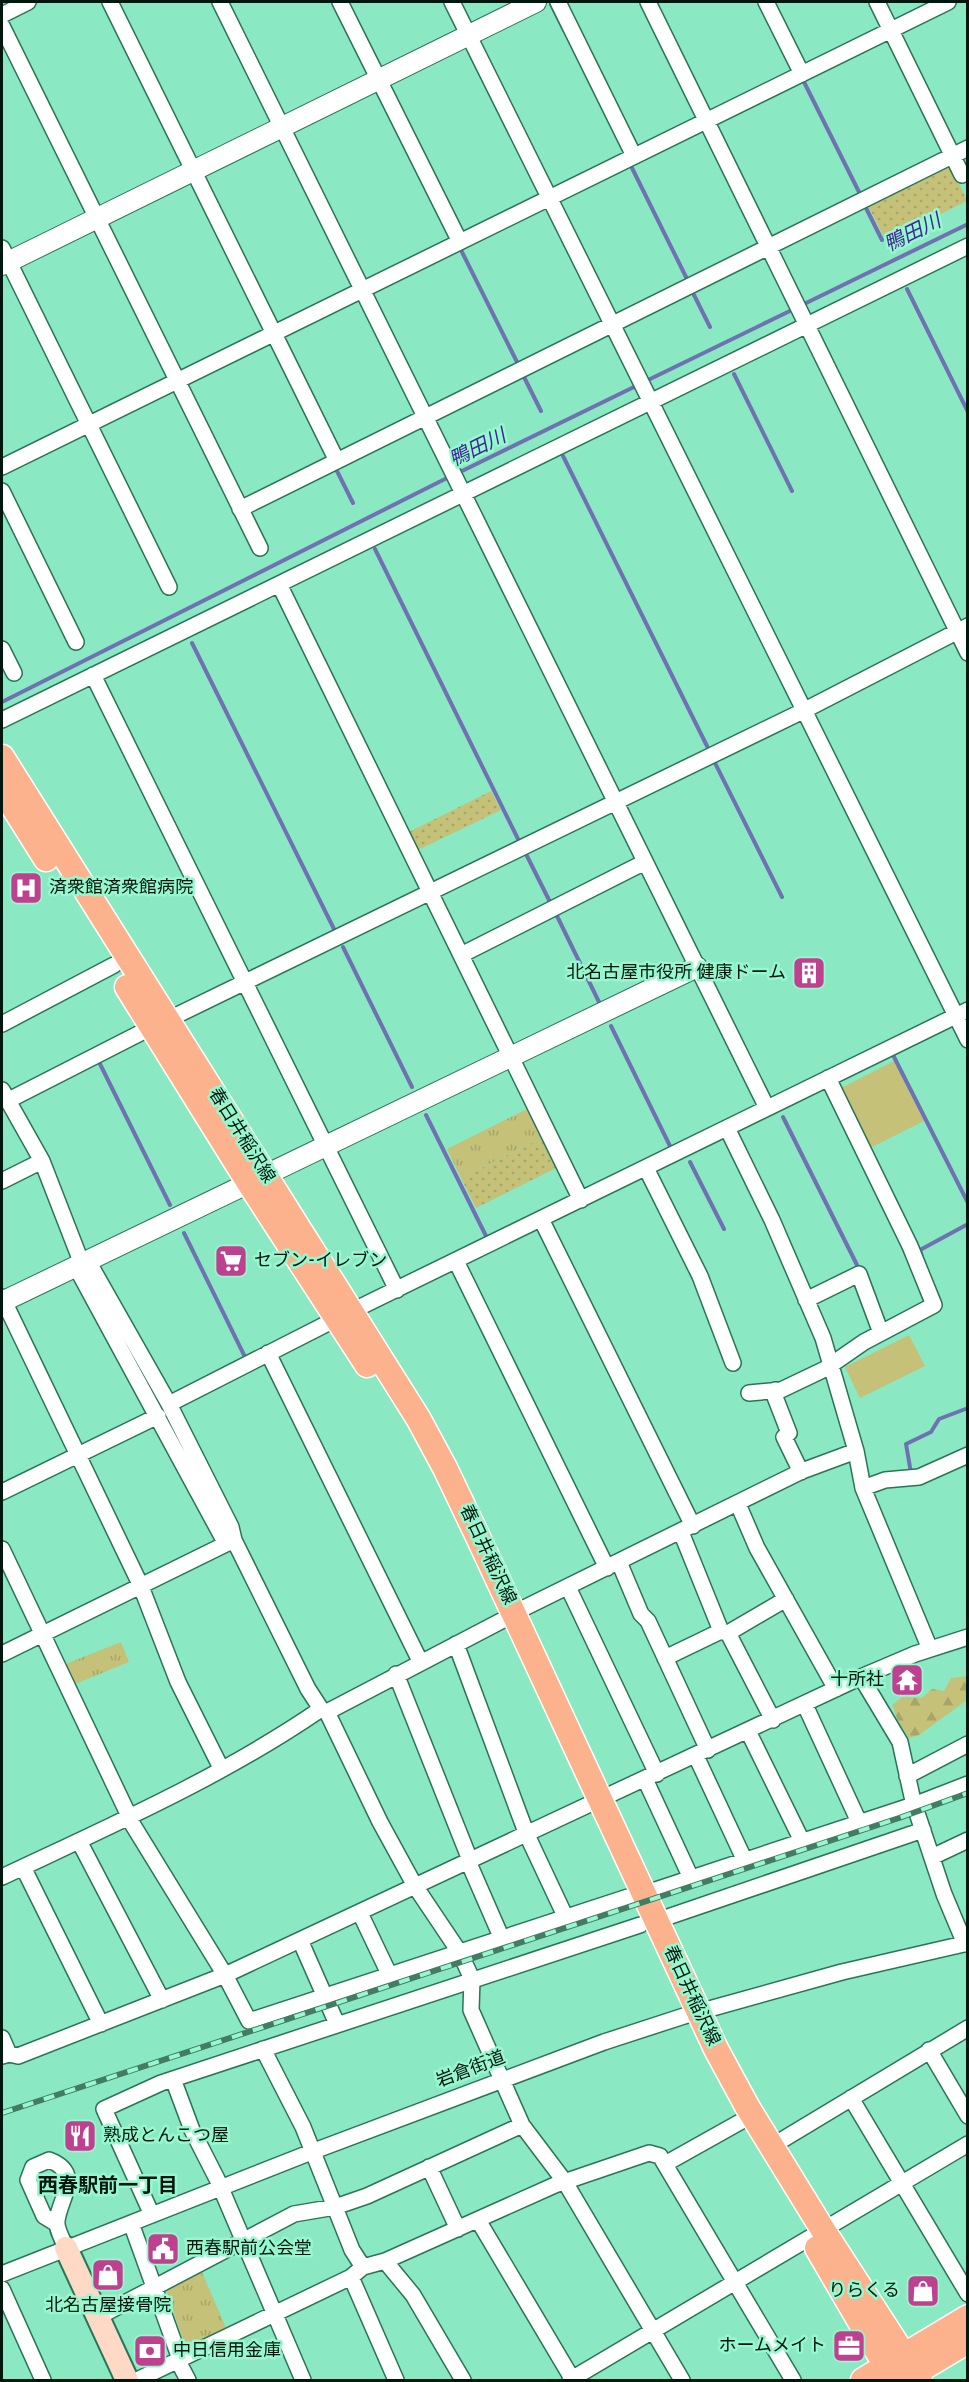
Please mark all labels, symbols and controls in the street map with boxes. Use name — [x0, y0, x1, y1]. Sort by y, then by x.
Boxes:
water label: 鴨田川 — [880, 208, 947, 259]
water label: 鴨田川 — [445, 423, 512, 474]
hospital icon: 済衆館済衆館病院 — [8, 870, 44, 906]
place label: 済衆館済衆館病院 — [49, 877, 193, 900]
building icon: 北名古屋市役所 健康ドーム — [791, 955, 827, 991]
place label: 北名古屋市役所 健康ドーム — [566, 962, 786, 985]
street label: 春日井稲沢線 — [203, 1084, 279, 1188]
supermarket icon: セブン-イレブン — [213, 1243, 249, 1279]
place label: セブン-イレブン — [254, 1250, 387, 1273]
street label: 春日井稲沢線 — [454, 1501, 520, 1609]
temple icon: 十所社 — [889, 1662, 925, 1698]
place label: 十所社 — [830, 1669, 884, 1692]
street label: 春日井稲沢線 — [658, 1942, 724, 2050]
street label: 岩倉街道 — [433, 2046, 509, 2094]
restaurant icon: 熟成とんこつ屋 — [62, 2118, 98, 2154]
place label: 熟成とんこつ屋 — [103, 2125, 229, 2148]
district label: 西春駅前一丁目 — [38, 2174, 178, 2200]
public building icon: 西春駅前公会堂 — [145, 2231, 181, 2267]
place label: 西春駅前公会堂 — [186, 2238, 312, 2261]
shop icon: 北名古屋接骨院 — [90, 2257, 126, 2293]
shop icon: りらくる — [905, 2273, 941, 2309]
place label: りらくる — [828, 2280, 900, 2303]
place label: 北名古屋接骨院 — [45, 2295, 171, 2318]
office icon: ホームメイト — [831, 2328, 867, 2364]
bank icon: 中日信用金庫 — [132, 2333, 168, 2369]
place label: ホームメイト — [719, 2335, 826, 2358]
place label: 中日信用金庫 — [173, 2340, 281, 2363]

